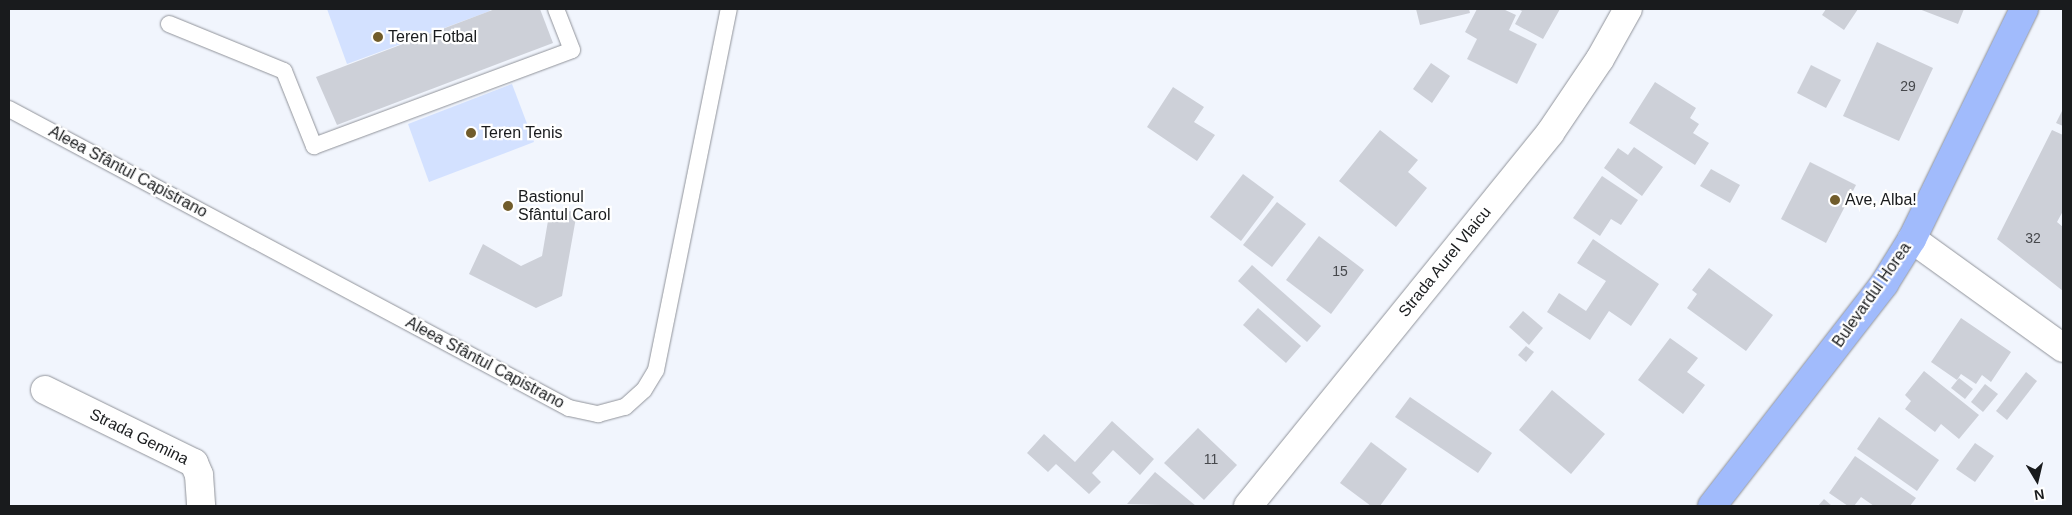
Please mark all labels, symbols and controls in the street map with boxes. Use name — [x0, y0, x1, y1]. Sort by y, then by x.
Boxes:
place label: Teren Fotbal — [388, 27, 477, 47]
marker: Teren Fotbal — [372, 31, 384, 43]
house number: 29 — [1900, 78, 1916, 94]
street label: Aleea Sfântul Capistrano — [45, 122, 211, 222]
place label: Teren Tenis — [481, 123, 563, 143]
marker: Teren Tenis — [465, 127, 477, 139]
place label: Bastionul Sfântul Carol — [518, 187, 610, 225]
place label: Ave, Alba! — [1845, 190, 1918, 210]
marker: Ave, Alba! — [1829, 194, 1841, 206]
marker: Bastionul Sfântul Carol — [502, 200, 514, 212]
street label: Strada Aurel Vlaicu — [1394, 203, 1496, 321]
house number: 32 — [2025, 230, 2041, 246]
street label: Bulevardul Horea — [1829, 239, 1915, 351]
house number: 15 — [1332, 263, 1348, 279]
street label: Aleea Sfântul Capistrano — [402, 313, 568, 413]
street label: Strada Gemina — [86, 405, 192, 469]
house number: 11 — [1204, 451, 1218, 467]
north arrow — [2012, 455, 2062, 505]
text: N — [2033, 486, 2046, 504]

